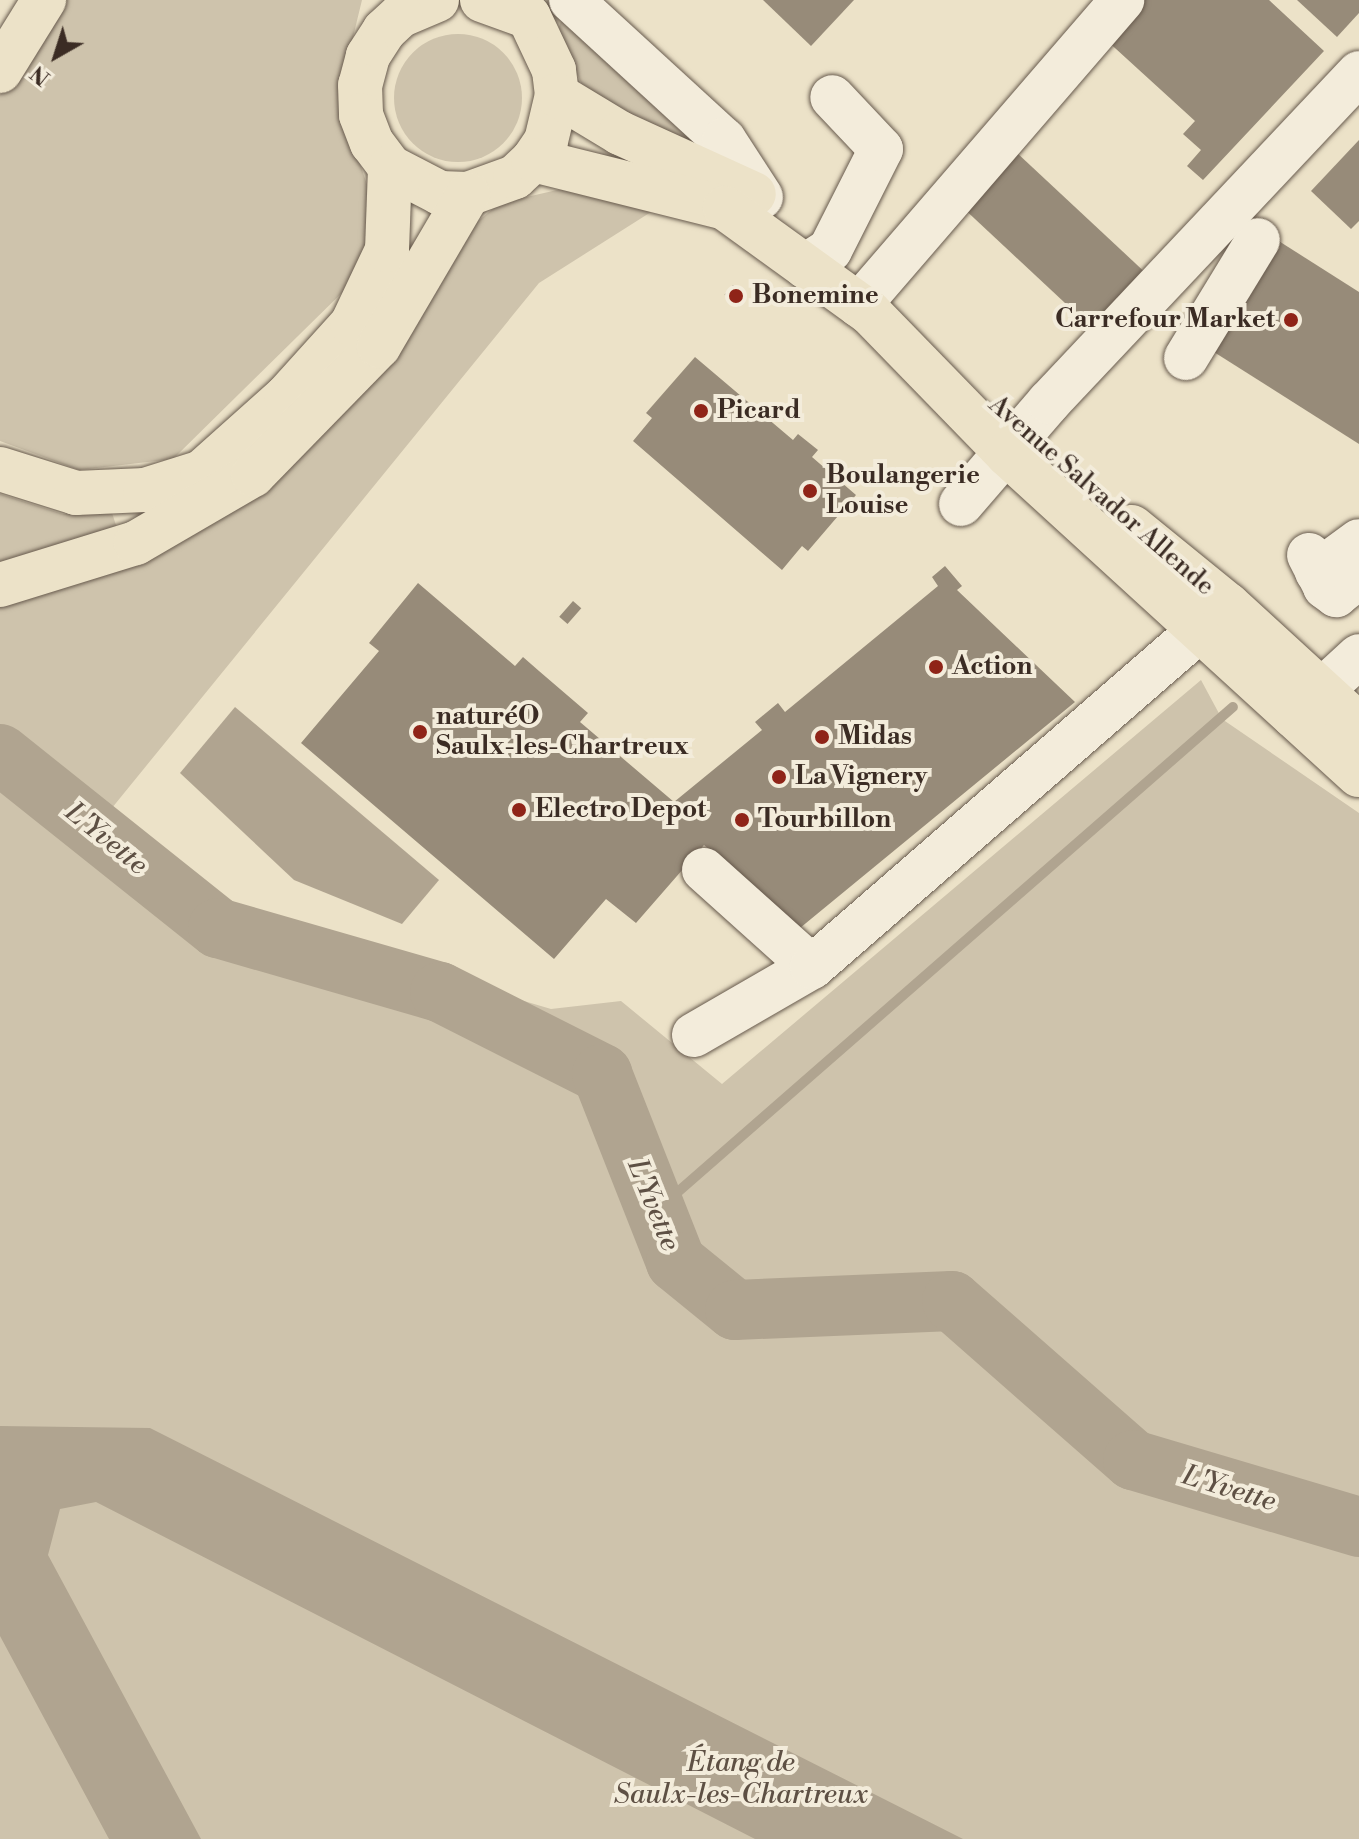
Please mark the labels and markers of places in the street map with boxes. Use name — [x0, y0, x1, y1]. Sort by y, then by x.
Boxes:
place label: Bonemine — [752, 280, 879, 312]
marker: Bonemine — [727, 287, 745, 305]
place label: Carrefour Market — [1055, 304, 1275, 336]
marker: Carrefour Market — [1282, 311, 1300, 329]
place label: Picard — [717, 395, 801, 427]
marker: Picard — [692, 402, 710, 420]
place label: Boulangerie Louise — [826, 460, 980, 522]
marker: Boulangerie Louise — [801, 482, 819, 500]
place label: Action — [952, 651, 1032, 683]
marker: Action — [927, 658, 945, 676]
place label: naturéO Saulx-les-Chartreux — [436, 701, 689, 762]
place label: Midas — [838, 721, 912, 753]
marker: naturéO Saulx-les-Chartreux — [411, 723, 429, 741]
marker: Midas — [813, 728, 831, 746]
place label: La Vignery — [795, 761, 927, 793]
marker: La Vignery — [770, 768, 788, 786]
place label: Electro Depot — [535, 794, 706, 826]
marker: Electro Depot — [510, 801, 528, 819]
place label: Tourbillon — [758, 804, 891, 836]
marker: Tourbillon — [733, 811, 751, 829]

